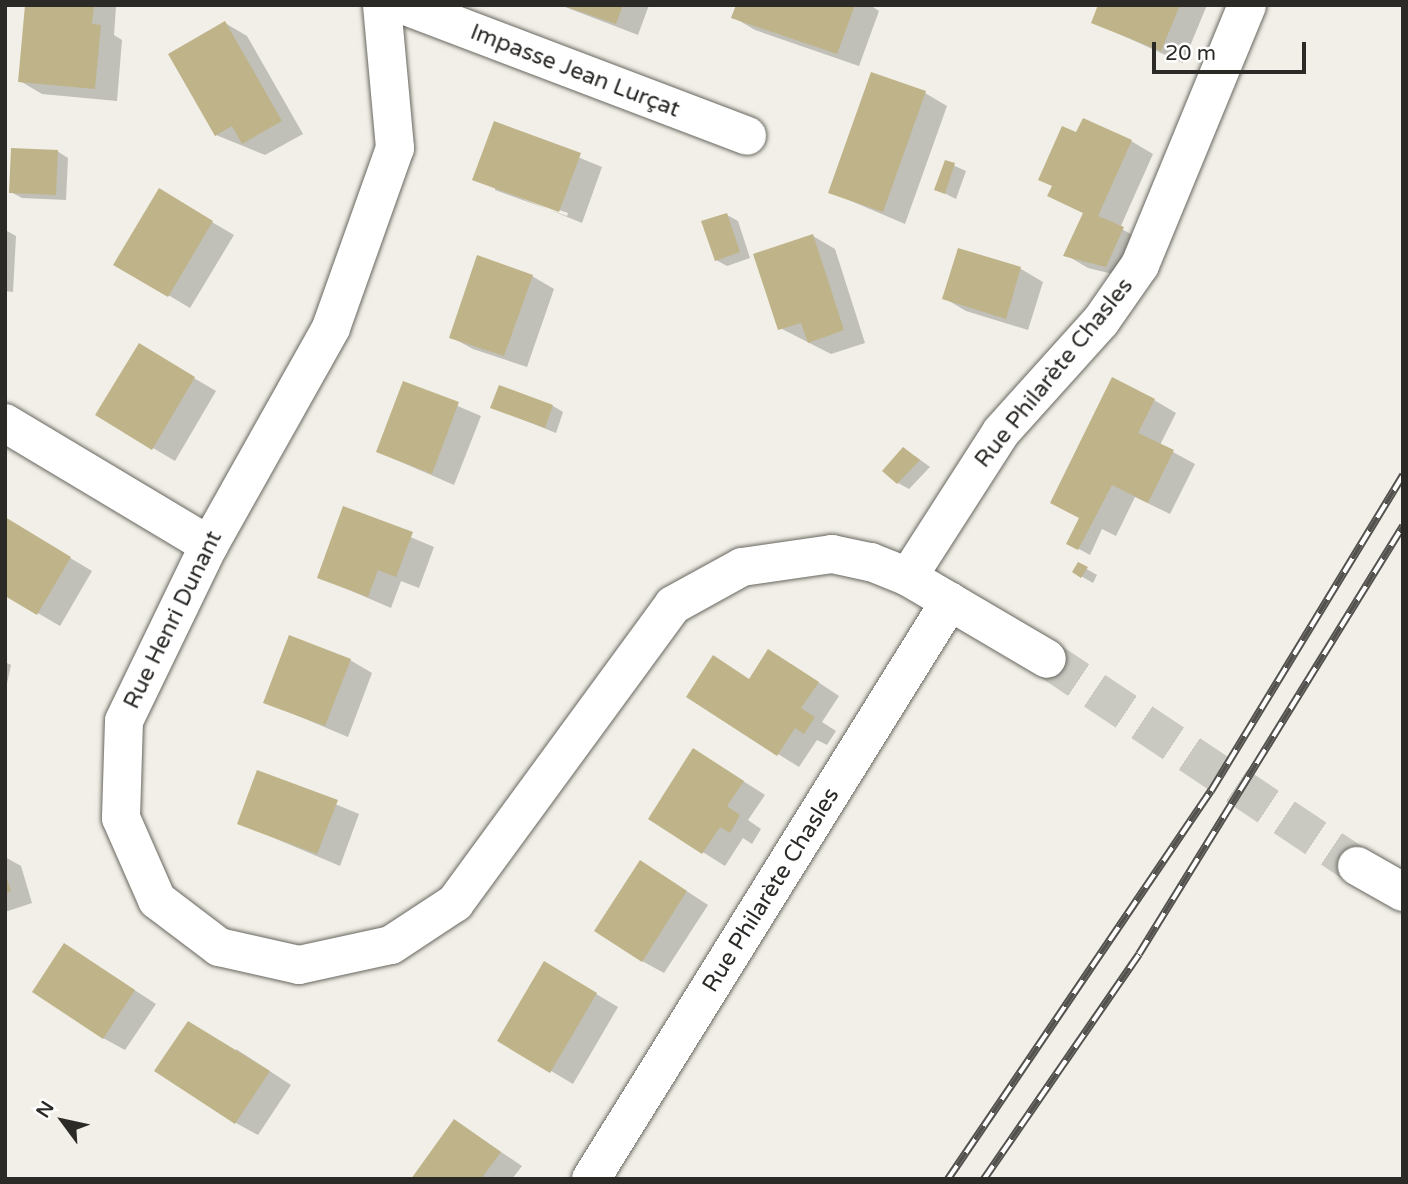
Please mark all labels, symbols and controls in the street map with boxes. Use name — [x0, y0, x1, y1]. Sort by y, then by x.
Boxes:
street label: Impasse Jean Lurçat — [466, 18, 684, 124]
scale bar — [1156, 28, 1310, 72]
text: 20 m — [1165, 41, 1216, 66]
street label: Rue Philarète Chasles — [969, 273, 1139, 473]
street label: Rue Henri Dunant — [118, 527, 228, 713]
street label: Rue Philarète Chasles — [697, 783, 845, 997]
north arrow — [28, 1086, 98, 1156]
text: N — [32, 1097, 59, 1122]

